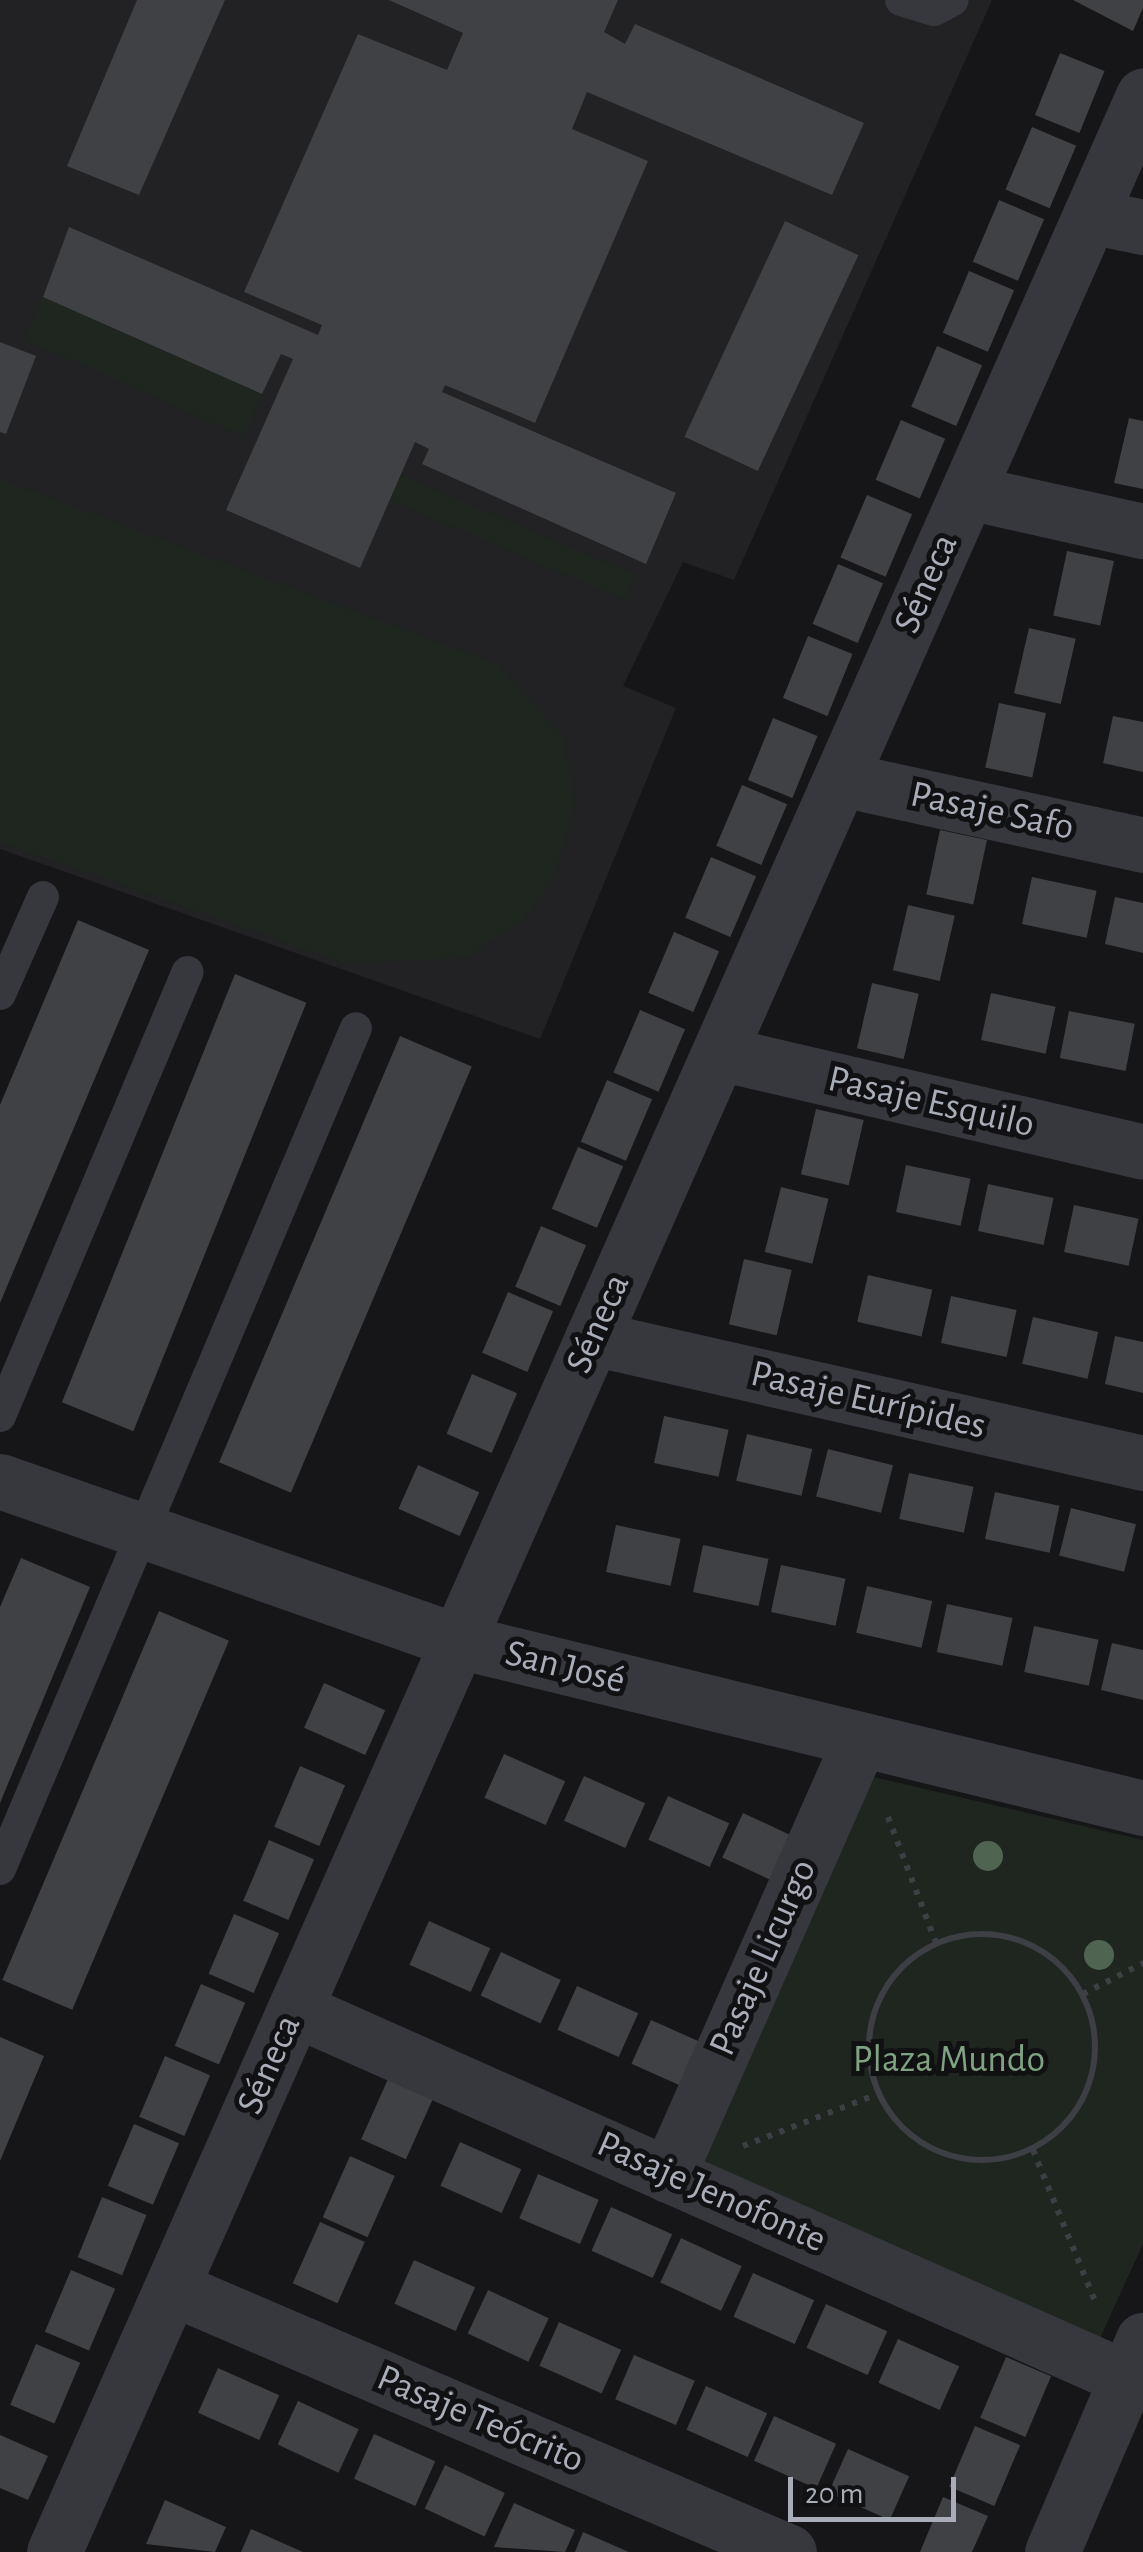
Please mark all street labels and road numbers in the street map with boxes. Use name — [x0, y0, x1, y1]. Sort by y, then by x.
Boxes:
street label: Séneca — [885, 527, 969, 641]
street label: Pasaje Safo — [906, 772, 1078, 852]
street label: Pasaje Esquilo — [823, 1057, 1039, 1149]
street label: Séneca — [557, 1267, 641, 1381]
street label: Pasaje Eurípides — [746, 1352, 990, 1450]
street label: San José — [501, 1631, 629, 1705]
street label: Pasaje Licurgo — [700, 1853, 828, 2063]
street label: Séneca — [228, 2008, 312, 2122]
street label: Pasaje Jenofonte — [590, 2122, 832, 2264]
street label: Pasaje Teócrito — [370, 2356, 590, 2484]

